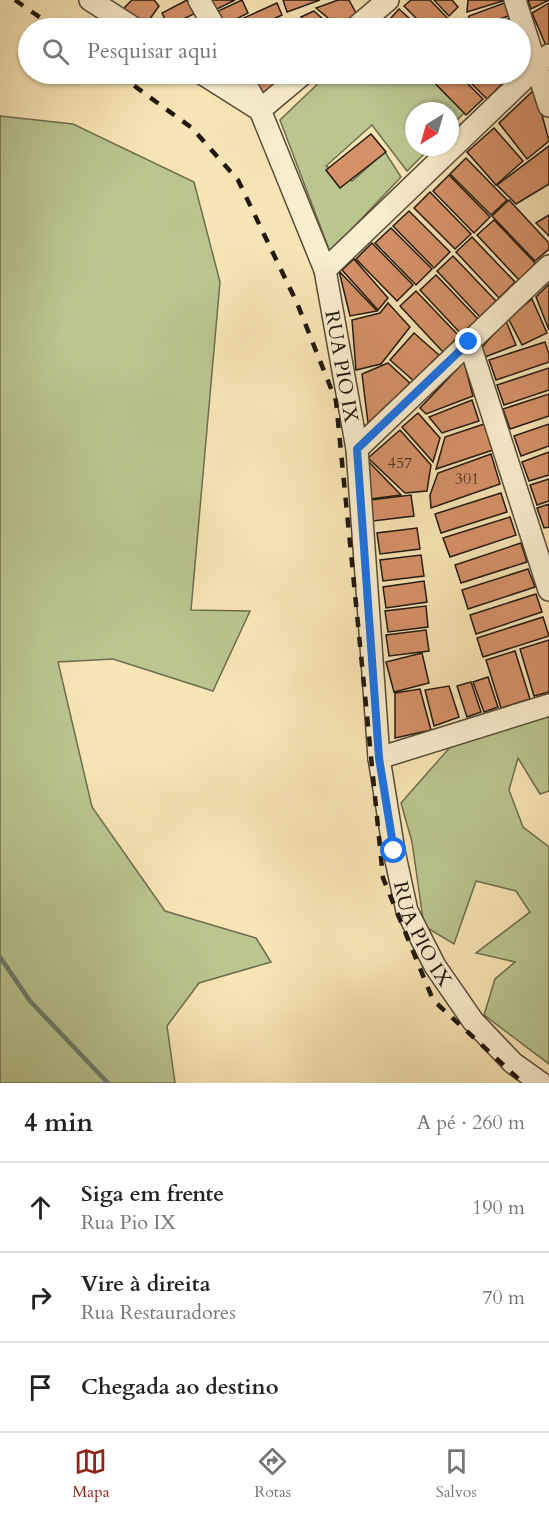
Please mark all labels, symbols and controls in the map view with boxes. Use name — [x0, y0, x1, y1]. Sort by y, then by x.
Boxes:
search box — [18, 18, 531, 84]
icon: search — [39, 35, 72, 68]
text: Pesquisar aqui — [87, 36, 218, 66]
north arrow — [405, 102, 459, 156]
street label: RUA PIO IX — [318, 308, 365, 425]
route end — [455, 328, 481, 354]
house number: 457 — [388, 452, 412, 474]
house number: 301 — [455, 468, 479, 490]
route start — [380, 837, 406, 863]
street label: RUA PIO IX — [387, 879, 458, 992]
text: 4 min — [24, 1105, 93, 1140]
text: A pé · 260 m — [417, 1109, 525, 1136]
text: Siga em frente — [81, 1179, 224, 1209]
icon: ahead — [24, 1191, 57, 1224]
text: 190 m — [472, 1194, 525, 1221]
text: Rua Pio IX — [81, 1209, 176, 1236]
text: Vire à direita — [81, 1269, 211, 1299]
icon: right — [24, 1281, 57, 1314]
text: 70 m — [482, 1284, 525, 1311]
text: Rua Restauradores — [81, 1299, 236, 1326]
icon: arrive — [24, 1371, 57, 1404]
text: Chegada ao destino — [81, 1372, 279, 1402]
tab: Mapa — [72, 1445, 110, 1503]
tab: Rotas — [254, 1445, 291, 1503]
tab: Salvos — [436, 1445, 477, 1503]

